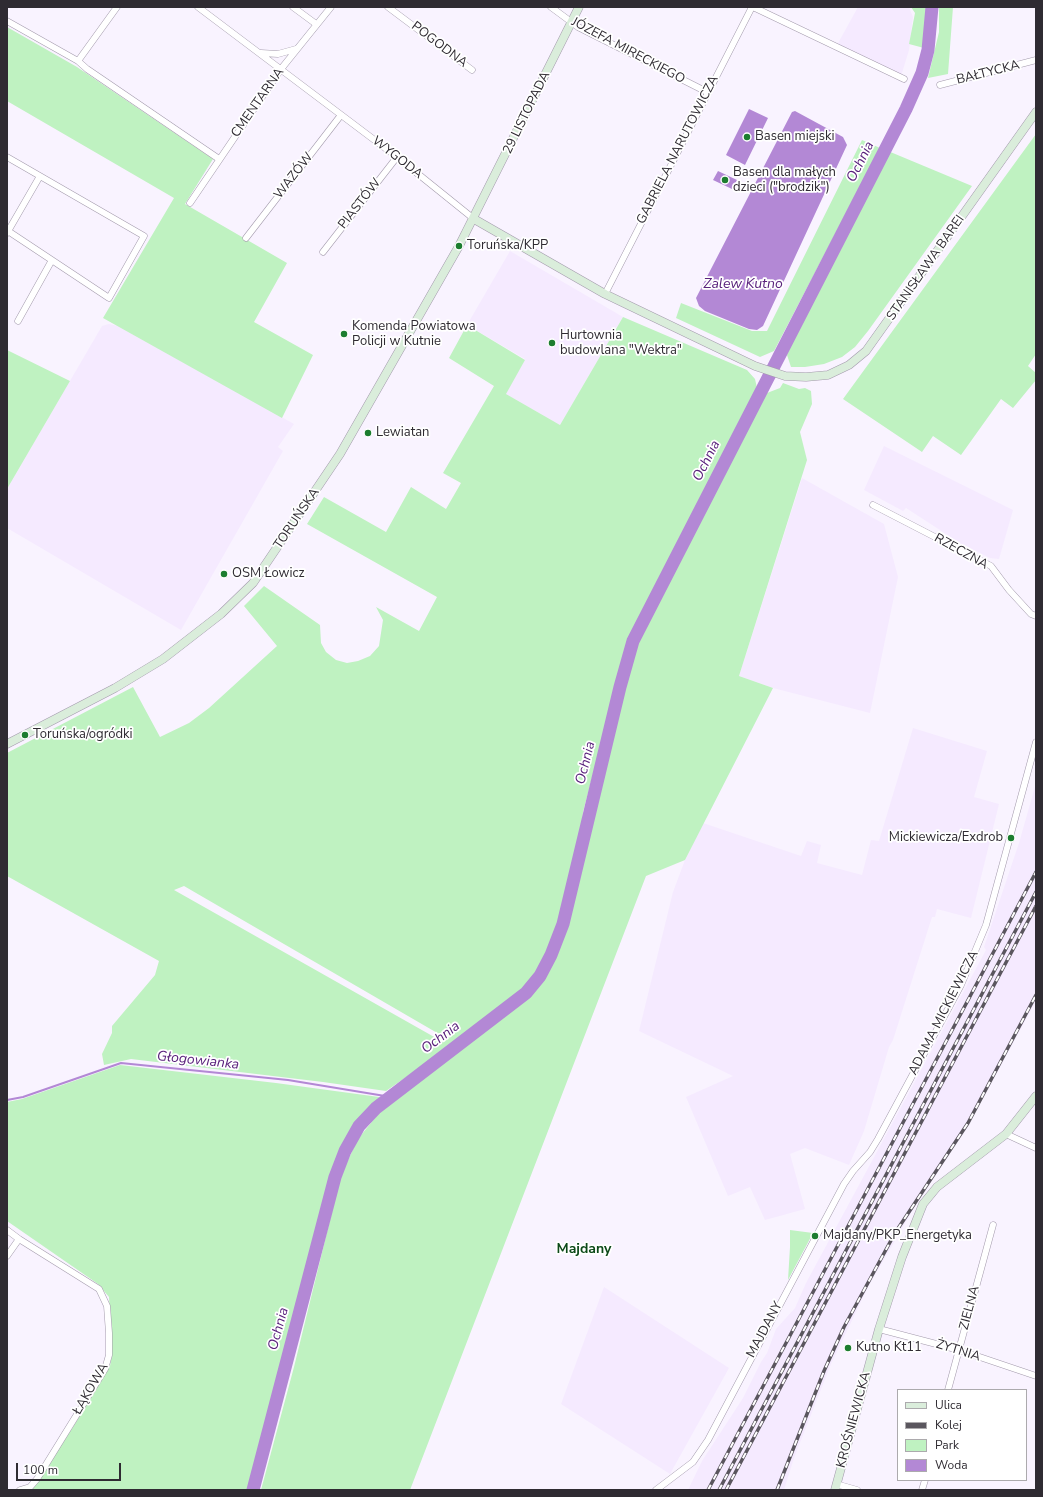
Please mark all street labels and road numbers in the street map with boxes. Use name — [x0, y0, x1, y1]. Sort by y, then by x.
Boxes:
street label: JÓZEFA MIRECKIEGO — [569, 14, 687, 88]
street label: POGODNA — [408, 19, 470, 71]
street label: BAŁTYCKA — [955, 58, 1021, 88]
street label: CMENTARNA — [228, 65, 288, 141]
street label: 29 LISTOPADA — [500, 69, 554, 157]
street label: GABRIELA NARUTOWICZA — [634, 73, 722, 227]
street label: WYGODA — [369, 133, 425, 183]
street label: WAZÓW — [271, 150, 317, 202]
street label: PIASTÓW — [335, 176, 385, 232]
street label: STANISŁAWA BAREI — [884, 212, 968, 324]
street label: TORUŃSKA — [271, 486, 323, 552]
street label: RZECZNA — [931, 531, 991, 573]
street label: ADAMA MICKIEWICZA — [906, 948, 982, 1078]
street label: ZIELNA — [957, 1284, 983, 1332]
street label: MAJDANY — [744, 1299, 786, 1361]
street label: ŻYTNIA — [934, 1337, 982, 1365]
street label: ŁĄKOWA — [70, 1360, 112, 1418]
street label: KROŚNIEWICKA — [834, 1370, 874, 1470]

